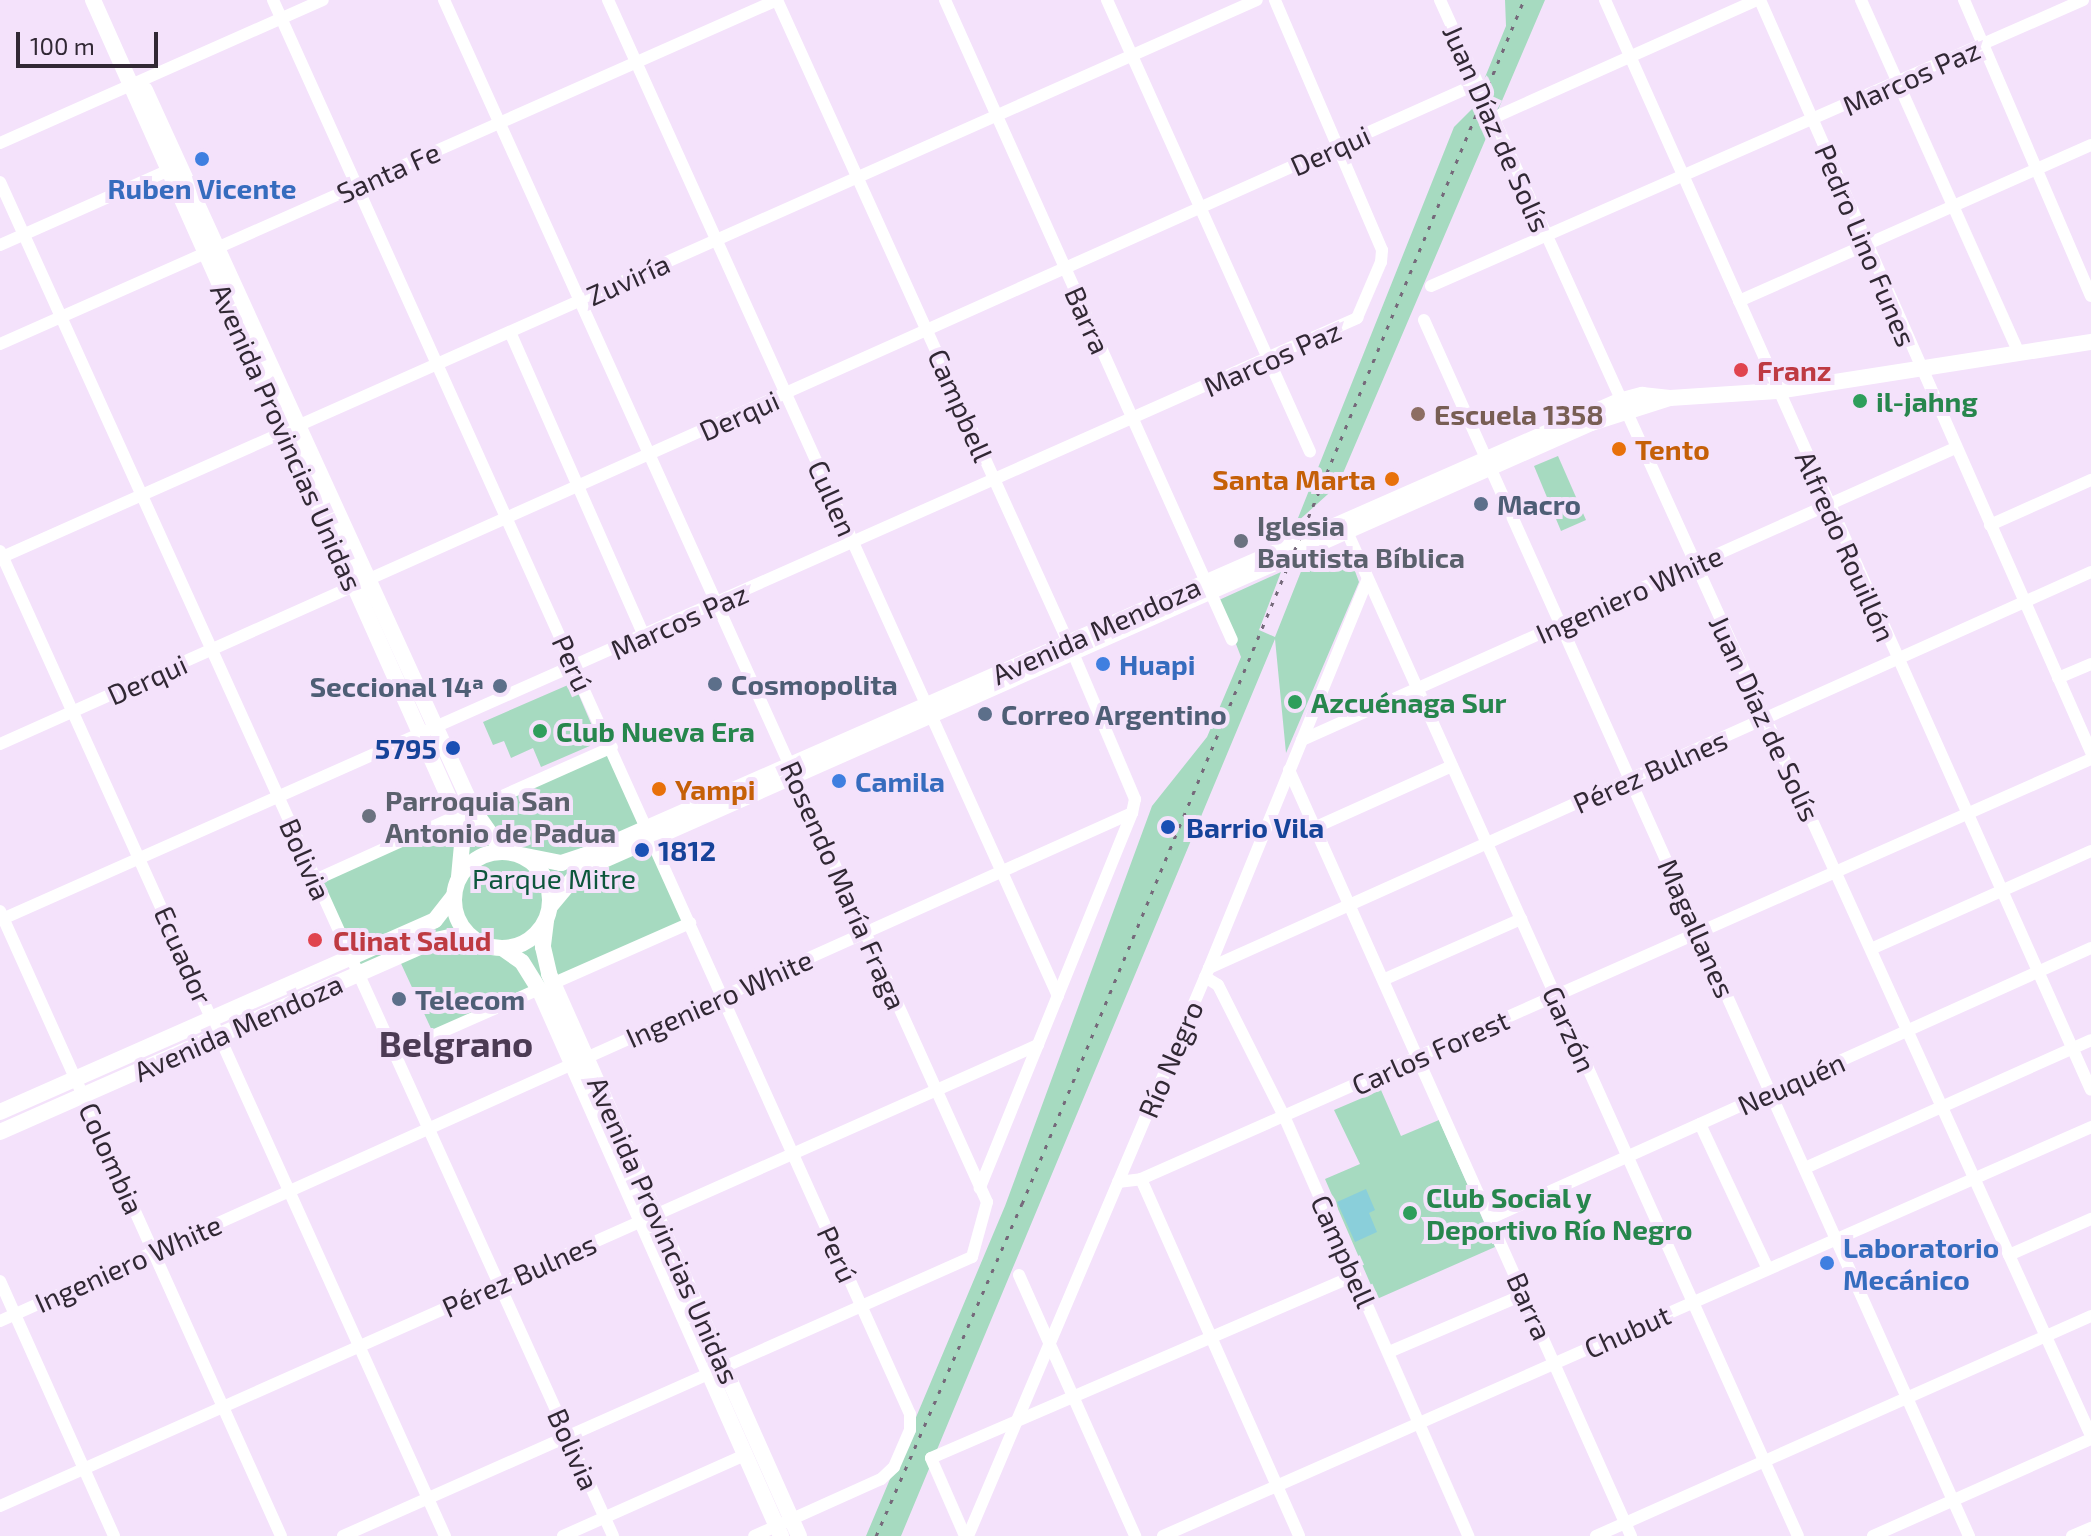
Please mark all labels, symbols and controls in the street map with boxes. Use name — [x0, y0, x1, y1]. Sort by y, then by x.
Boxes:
scale bar — [20, 16, 162, 66]
street label: Juan Díaz de Solís — [1436, 19, 1558, 237]
text: 100 m — [30, 31, 95, 60]
street label: Marcos Paz — [1837, 32, 1985, 122]
street label: Derqui — [1285, 118, 1375, 182]
street label: Santa Fe — [331, 134, 445, 210]
street label: Pedro Lino Funes — [1808, 139, 1924, 351]
marker: Ruben Vicente — [193, 150, 211, 168]
place label: Ruben Vicente — [107, 171, 297, 205]
street label: Zuviría — [581, 246, 675, 312]
street label: Avenida Provincias Unidas — [204, 278, 370, 596]
street label: Barra — [1058, 281, 1118, 359]
street label: Marcos Paz — [1198, 313, 1346, 403]
street label: Campbell — [921, 343, 1001, 467]
place label: Franz — [1757, 353, 1832, 387]
marker: Franz — [1732, 361, 1750, 379]
street label: Derqui — [694, 383, 784, 447]
place label: il-jahng — [1876, 384, 1978, 418]
marker: il-jahng — [1851, 392, 1869, 410]
place label: Escuela 1358 — [1434, 397, 1604, 431]
marker: Escuela 1358 — [1409, 405, 1427, 423]
place label: Tento — [1635, 432, 1710, 466]
marker: Tento — [1610, 440, 1628, 458]
street label: Alfredo Rouillón — [1789, 445, 1903, 647]
street label: Cullen — [801, 455, 865, 541]
place label: Santa Marta — [1212, 462, 1376, 496]
marker: Santa Marta — [1383, 470, 1401, 488]
place label: Macro — [1497, 487, 1581, 521]
marker: Macro — [1472, 495, 1490, 513]
place label: Iglesia Bautista Bíblica — [1257, 508, 1465, 574]
marker: Iglesia Bautista Bíblica — [1232, 532, 1250, 550]
street label: Ingeniero White — [1530, 538, 1728, 650]
street label: Avenida Mendoza — [986, 569, 1206, 691]
street label: Marcos Paz — [605, 576, 753, 666]
street label: Juan Díaz de Solís — [1703, 610, 1827, 826]
street label: Perú — [546, 629, 600, 697]
street label: Derqui — [102, 647, 192, 711]
place label: Huapi — [1119, 647, 1195, 681]
marker: Huapi — [1094, 655, 1112, 673]
place label: Cosmopolita — [731, 667, 898, 701]
place label: Seccional 14ª — [309, 669, 484, 703]
marker: Cosmopolita — [706, 675, 724, 693]
marker: Seccional 14ª — [491, 677, 509, 695]
place label: Azcuénaga Sur — [1311, 685, 1506, 719]
marker: Azcuénaga Sur — [1286, 693, 1304, 711]
place label: Correo Argentino — [1001, 697, 1227, 731]
marker: Correo Argentino — [976, 705, 994, 723]
place label: Club Nueva Era — [556, 714, 755, 748]
marker: Club Nueva Era — [531, 722, 549, 740]
street label: Pérez Bulnes — [1568, 722, 1732, 820]
place label: 5795 — [375, 731, 437, 765]
marker: 5795 — [444, 739, 462, 757]
street label: Rosendo María Fraga — [774, 755, 914, 1015]
place label: Camila — [855, 764, 945, 798]
place label: Yampi — [675, 772, 756, 806]
marker: Camila — [830, 772, 848, 790]
marker: Yampi — [650, 780, 668, 798]
place label: Parroquia San Antonio de Padua — [385, 783, 616, 849]
marker: Parroquia San Antonio de Padua — [360, 807, 378, 825]
place label: Barrio Vila — [1186, 810, 1325, 844]
street label: Bolivia — [273, 813, 339, 905]
marker: Barrio Vila — [1157, 816, 1179, 838]
place label: 1812 — [658, 833, 716, 867]
marker: 1812 — [633, 841, 651, 859]
street label: Magallanes — [1651, 853, 1743, 1003]
park label: Parque Mitre — [472, 861, 636, 895]
street label: Ecuador — [148, 901, 220, 1009]
place label: Clinat Salud — [333, 923, 492, 957]
marker: Clinat Salud — [304, 929, 326, 951]
street label: Ingeniero White — [620, 942, 818, 1054]
street label: Avenida Mendoza — [128, 966, 348, 1088]
street label: Garzón — [1536, 981, 1604, 1077]
place label: Telecom — [415, 982, 525, 1016]
marker: Telecom — [390, 990, 408, 1008]
street label: Río Negro — [1130, 996, 1210, 1122]
street label: Carlos Forest — [1346, 1002, 1514, 1102]
district label: Belgrano — [379, 1021, 533, 1065]
street label: Neuquén — [1732, 1044, 1850, 1122]
street label: Avenida Provincias Unidas — [581, 1071, 747, 1389]
street label: Colombia — [72, 1097, 152, 1219]
place label: Club Social y Deportivo Río Negro — [1426, 1180, 1693, 1246]
street label: Campbell — [1304, 1189, 1384, 1313]
marker: Club Social y Deportivo Río Negro — [1401, 1204, 1419, 1222]
street label: Ingeniero White — [29, 1207, 227, 1319]
street label: Perú — [811, 1220, 865, 1288]
street label: Pérez Bulnes — [437, 1226, 601, 1324]
place label: Laboratorio Mecánico — [1843, 1230, 1999, 1296]
marker: Laboratorio Mecánico — [1818, 1254, 1836, 1272]
street label: Barra — [1500, 1267, 1560, 1345]
street label: Chubut — [1579, 1297, 1675, 1365]
street label: Bolivia — [541, 1403, 607, 1495]

